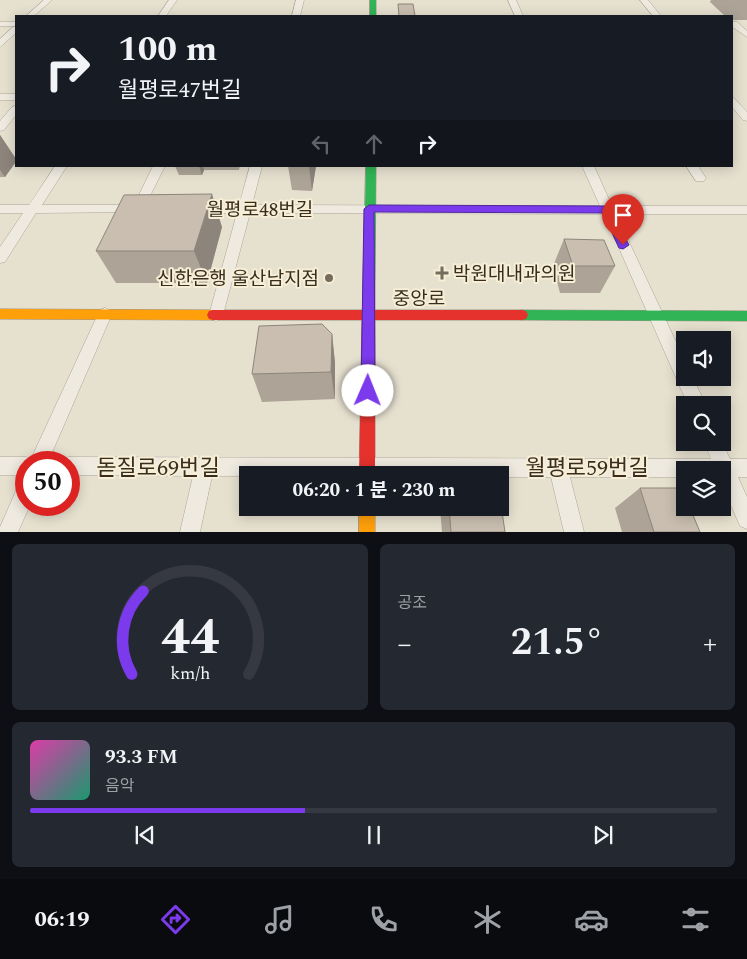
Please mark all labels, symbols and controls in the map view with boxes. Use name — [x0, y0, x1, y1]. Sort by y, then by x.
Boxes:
text: 100 m — [118, 23, 217, 76]
icon: right — [35, 35, 100, 100]
text: 월평로47번길 — [118, 74, 241, 107]
icon: left — [307, 130, 335, 158]
icon: ahead — [360, 130, 388, 158]
icon: right — [413, 130, 441, 158]
pin — [602, 194, 644, 245]
street label: 월평로48번길 — [207, 196, 313, 225]
icon: arrive — [609, 201, 637, 229]
place label: 박원대내과의원 — [453, 260, 575, 289]
place label: 신한은행 울산남지점 — [157, 265, 319, 294]
marker: 박원대내과의원 — [435, 266, 449, 280]
marker: 신한은행 울산남지점 — [323, 272, 335, 284]
street label: 중앙로 — [393, 285, 445, 314]
map controls — [676, 331, 731, 516]
button: sound — [676, 331, 731, 386]
position arrow — [341, 364, 393, 416]
button: search — [676, 396, 731, 451]
speed limit sign: 50 — [15, 451, 80, 516]
street label: 돋질로69번길 — [96, 452, 220, 485]
street label: 월평로59번길 — [525, 452, 649, 485]
button: layers — [676, 461, 731, 516]
text: 06:20 · 1 분 · 230 m — [293, 476, 455, 505]
text: 공조 — [398, 591, 427, 615]
text: 44 — [161, 598, 219, 677]
text: 21.5° — [511, 614, 604, 672]
text: − — [398, 623, 412, 666]
text: + — [703, 623, 717, 666]
text: km/h — [170, 660, 210, 687]
text: 93.3 FM — [105, 743, 178, 772]
text: 음악 — [105, 774, 134, 798]
icon: previous — [131, 821, 159, 849]
icon: pause — [360, 821, 388, 849]
icon: next — [589, 821, 617, 849]
icon: directions — [158, 902, 193, 937]
icon: music — [262, 902, 297, 937]
icon: phone — [366, 902, 401, 937]
icon: climate — [470, 902, 505, 937]
icon: car — [574, 902, 609, 937]
icon: filters — [678, 902, 713, 937]
text: 06:19 — [34, 903, 90, 936]

